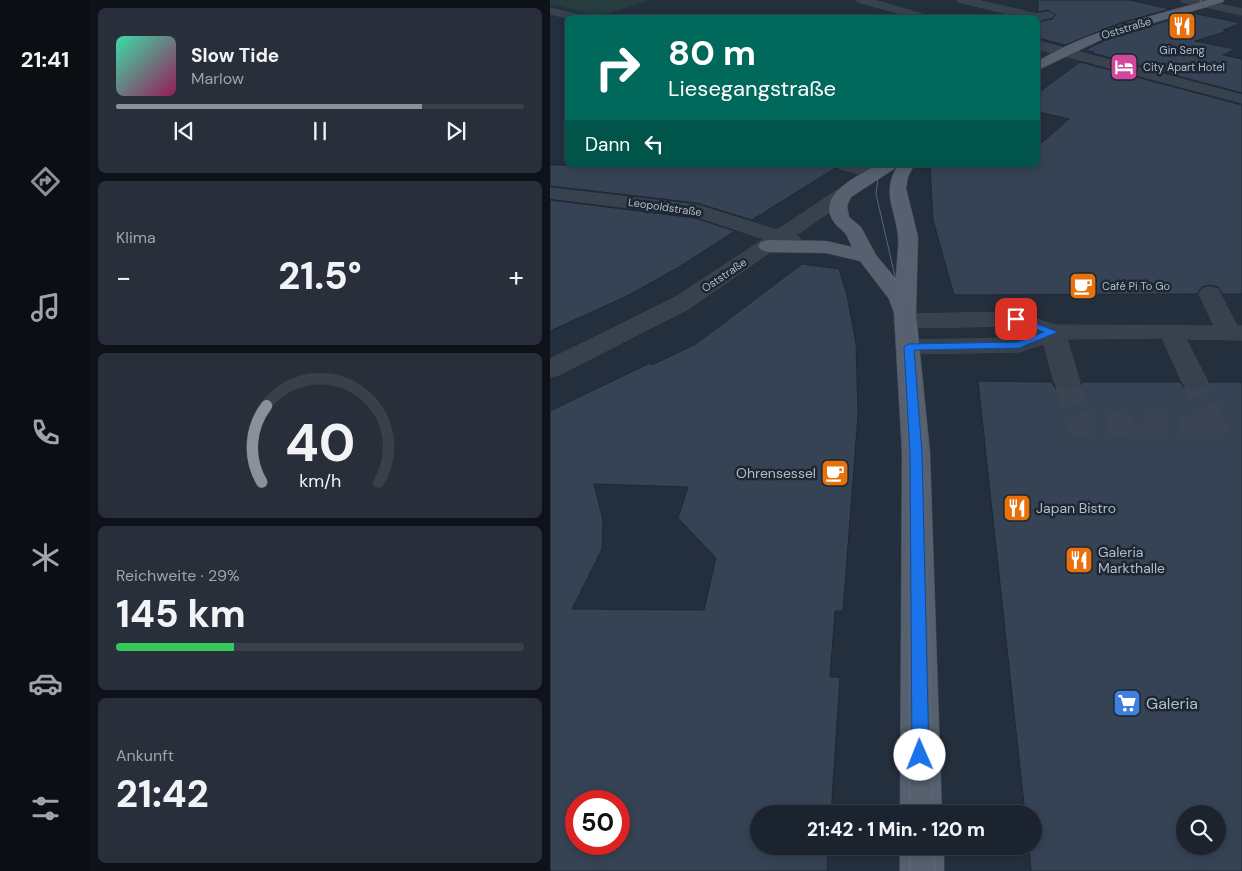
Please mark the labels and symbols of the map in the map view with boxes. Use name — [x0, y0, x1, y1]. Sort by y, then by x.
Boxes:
restaurant icon: Gin Seng — [1167, 11, 1197, 41]
street label: Oststraße — [1100, 14, 1152, 42]
place label: Gin Seng — [1159, 43, 1205, 57]
hotel icon: City Apart Hotel — [1109, 52, 1139, 82]
place label: City Apart Hotel — [1143, 60, 1225, 74]
street label: Leopoldstraße — [627, 195, 703, 219]
street label: Oststraße — [699, 255, 749, 295]
cafe icon: Café Pi To Go — [1068, 271, 1098, 301]
place label: Café Pi To Go — [1102, 279, 1170, 293]
pin — [995, 298, 1037, 340]
cafe icon: Ohrensessel — [820, 458, 850, 488]
place label: Ohrensessel — [736, 464, 816, 482]
restaurant icon: Japan Bistro — [1002, 493, 1032, 523]
place label: Japan Bistro — [1036, 499, 1116, 517]
place label: Galeria Markthalle — [1098, 543, 1165, 577]
restaurant icon: Galeria Markthalle — [1064, 545, 1094, 575]
supermarket icon: Galeria — [1112, 688, 1142, 718]
place label: Galeria — [1146, 693, 1198, 714]
position arrow — [893, 728, 945, 780]
speed limit sign: 50 — [565, 790, 630, 855]

